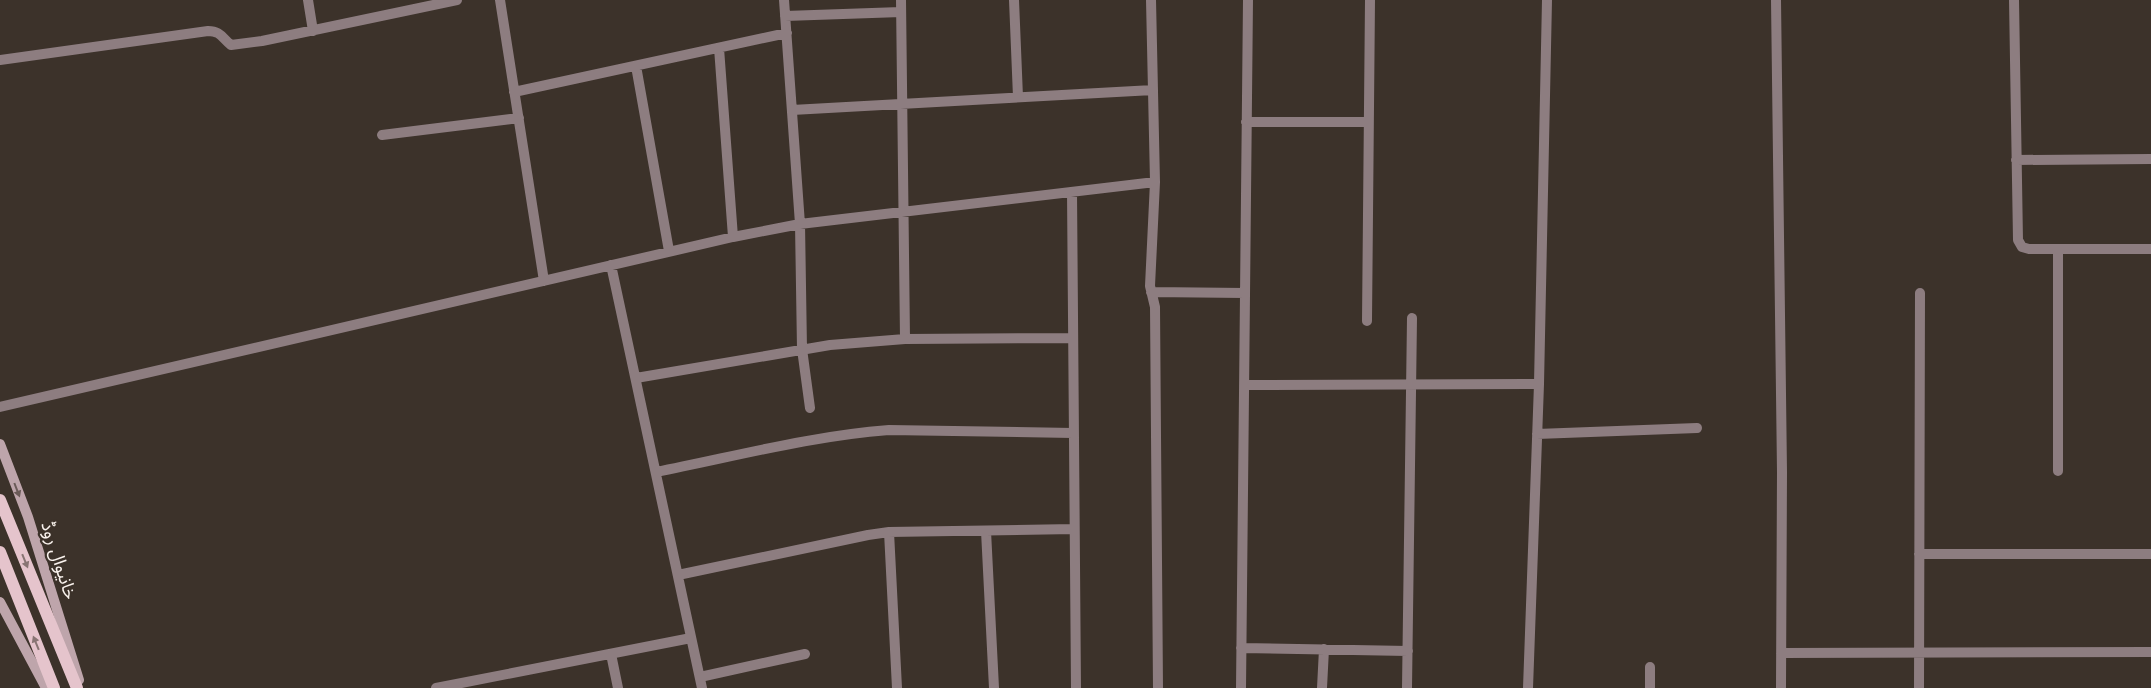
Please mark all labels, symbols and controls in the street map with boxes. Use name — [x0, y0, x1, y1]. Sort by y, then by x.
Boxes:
one-way arrow — [13, 483, 21, 498]
street label: خانیوال روڈ — [36, 518, 84, 602]
one-way arrow — [21, 554, 29, 569]
one-way arrow — [32, 636, 40, 650]

